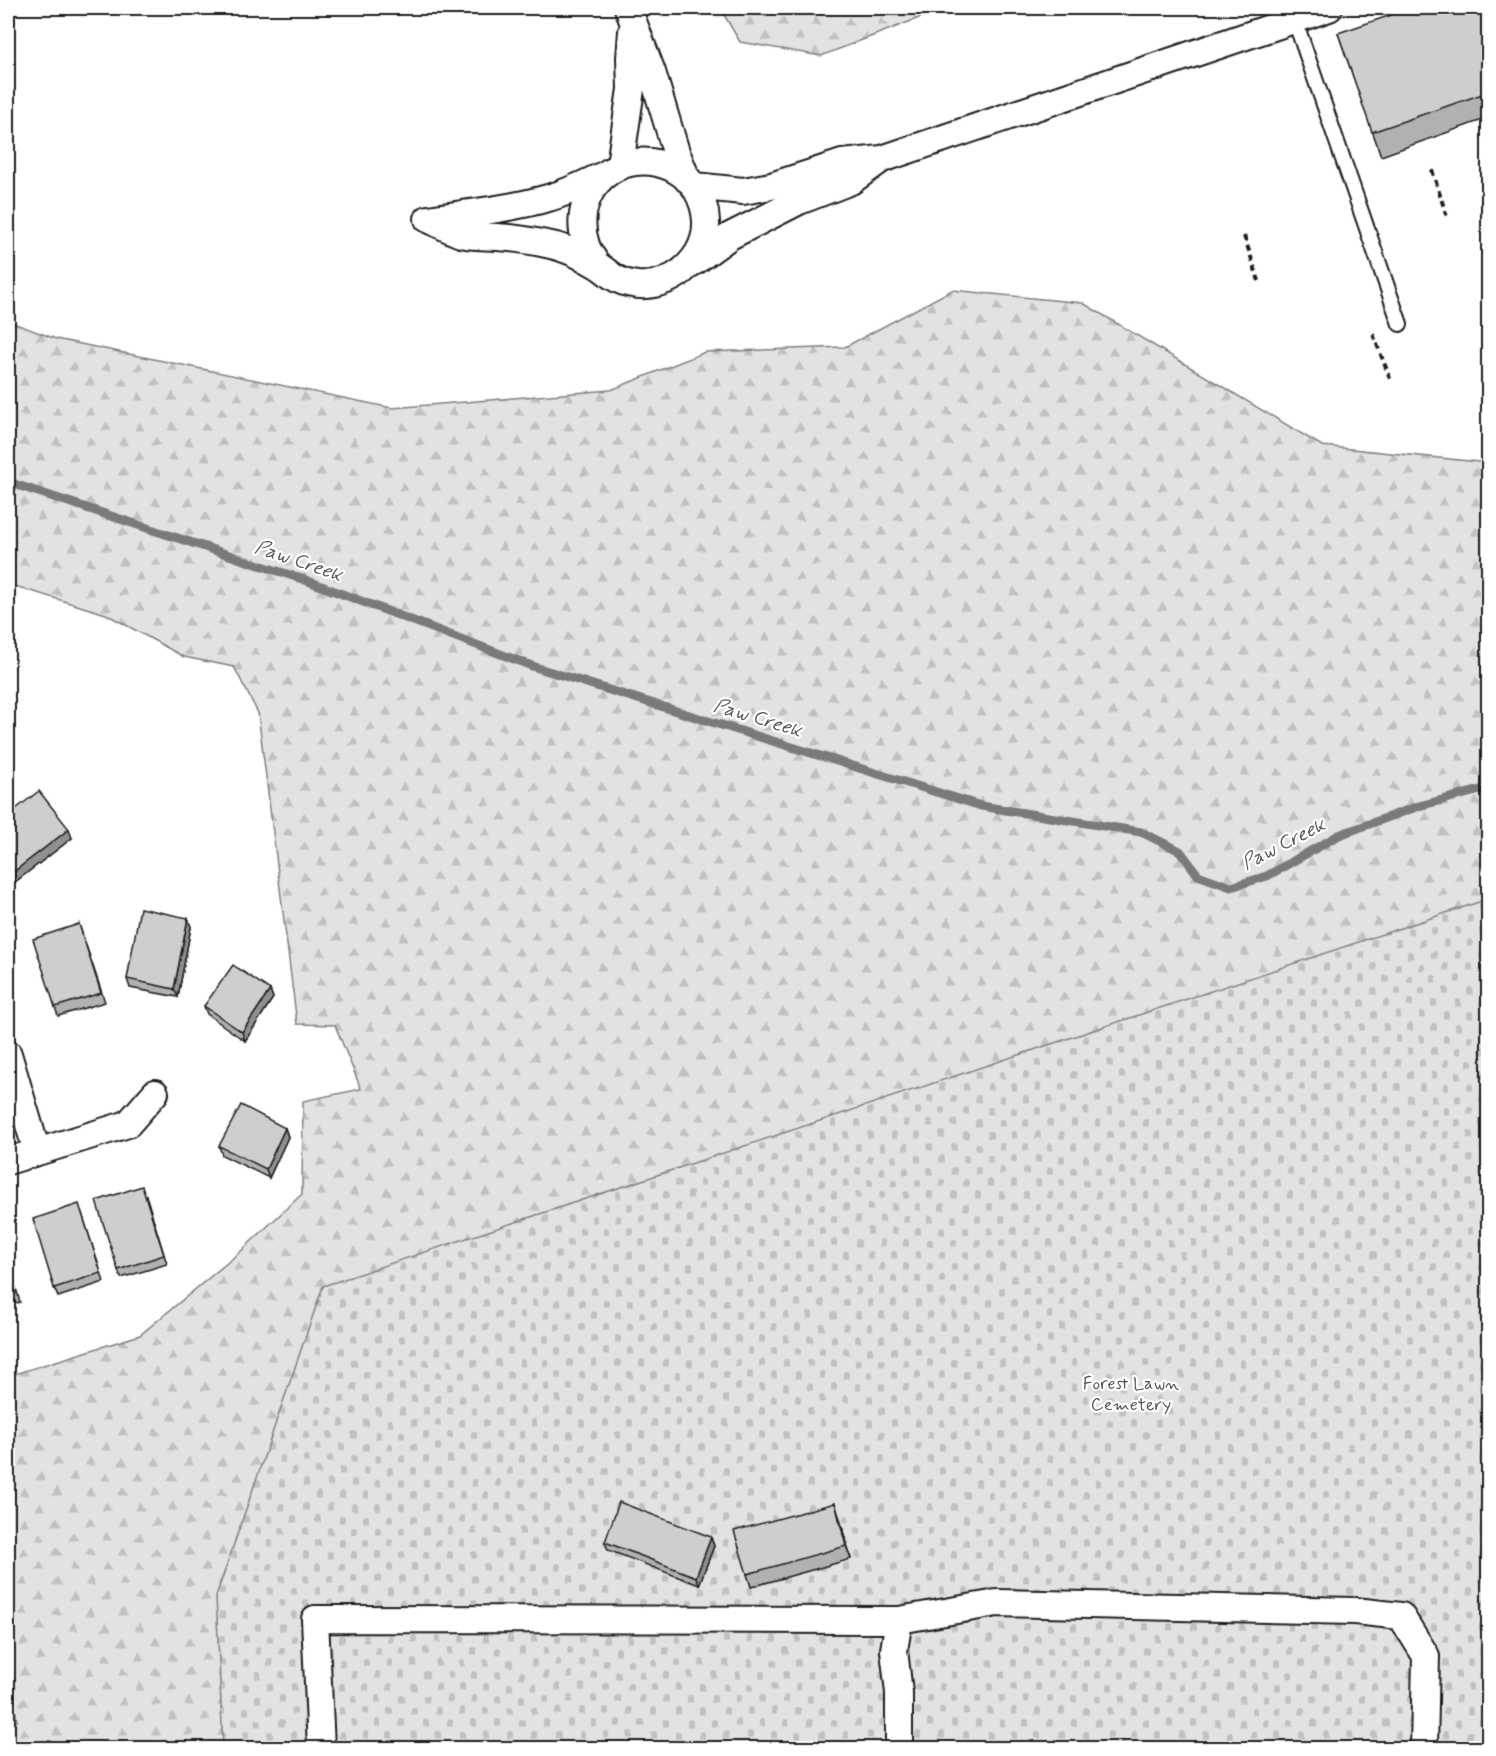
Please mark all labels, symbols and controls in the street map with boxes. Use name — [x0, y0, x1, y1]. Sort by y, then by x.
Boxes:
water label: Paw Creek — [251, 534, 347, 589]
water label: Paw Creek — [710, 692, 806, 745]
water label: Paw Creek — [1237, 811, 1331, 877]
park label: Forest Lawn Cemetery — [1083, 1372, 1179, 1417]

